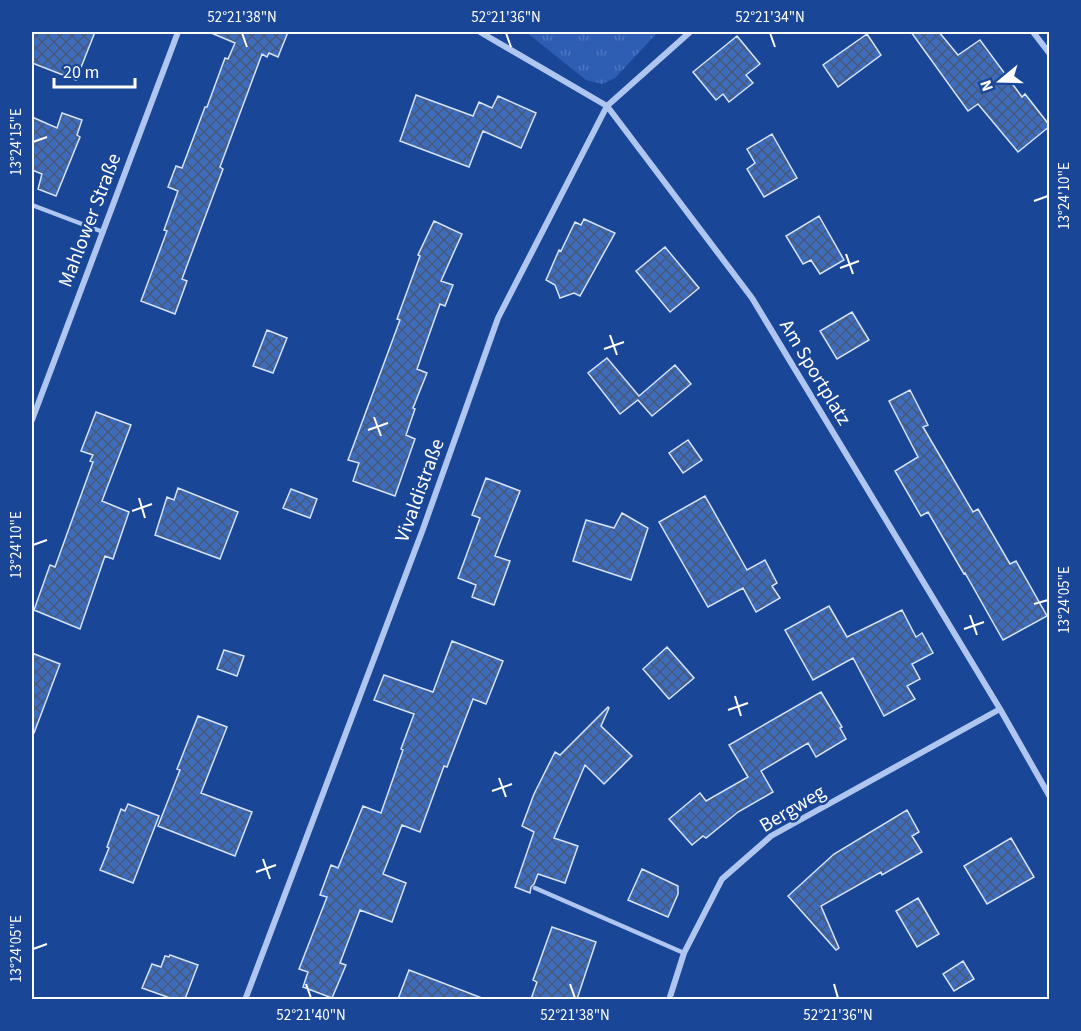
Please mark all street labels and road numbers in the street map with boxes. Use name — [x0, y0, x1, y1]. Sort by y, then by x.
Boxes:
street label: Mahlower Straße — [52, 149, 128, 291]
street label: Am Sportplatz — [772, 314, 858, 431]
street label: Vivaldistraße — [388, 435, 452, 546]
street label: Bergweg — [754, 778, 831, 840]

